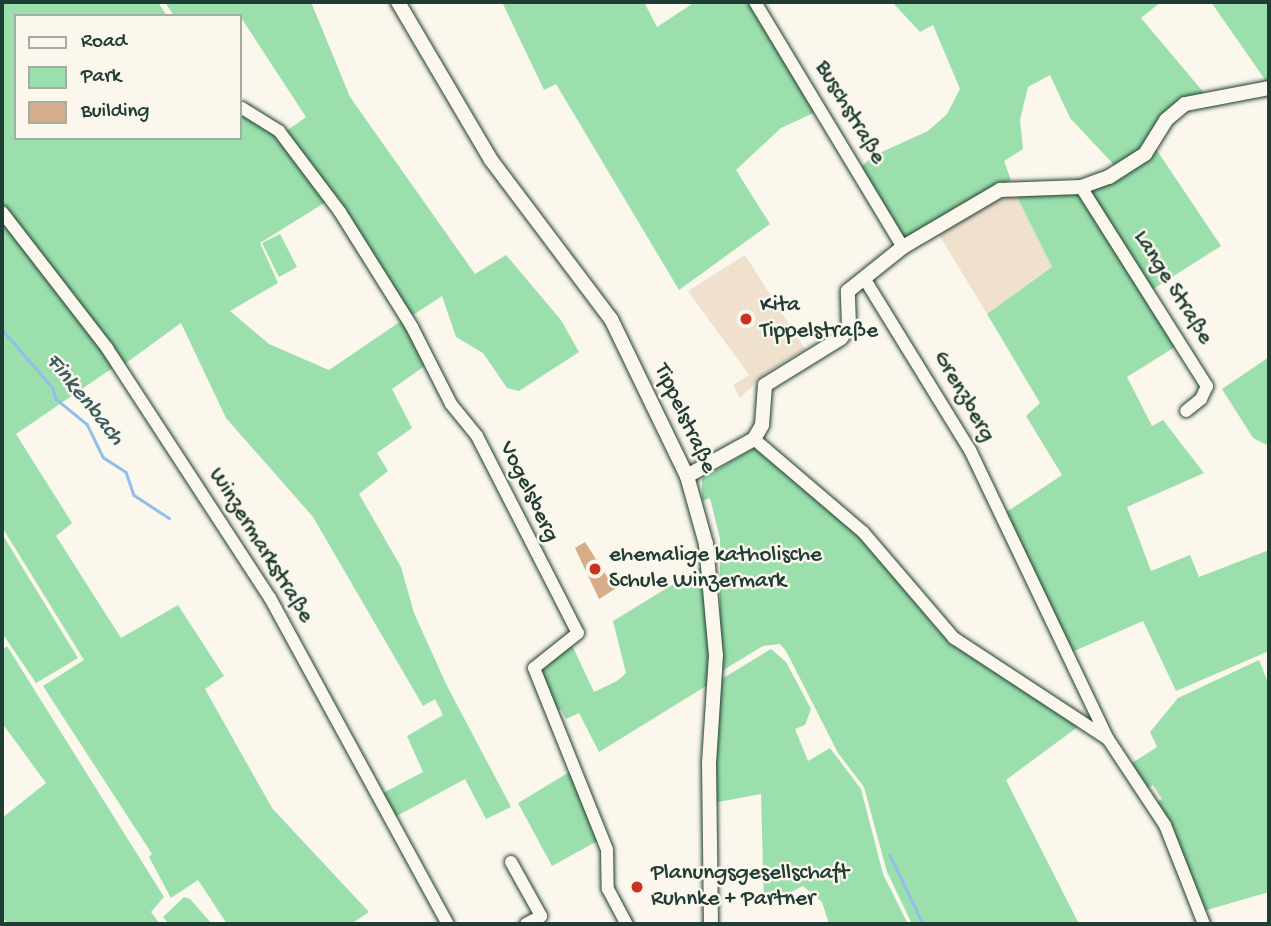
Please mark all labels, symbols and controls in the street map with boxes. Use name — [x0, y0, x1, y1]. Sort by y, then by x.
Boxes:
legend — [14, 14, 242, 140]
text: Road — [81, 30, 127, 55]
street label: Buschstraße — [807, 56, 891, 170]
text: Park — [81, 65, 121, 90]
text: Building — [81, 100, 150, 125]
street label: Lange Straße — [1126, 226, 1218, 350]
place label: Kita Tippelstraße — [760, 292, 878, 346]
marker: Kita Tippelstraße — [738, 311, 754, 327]
street label: Grenzberg — [926, 346, 1000, 448]
water label: Finkenbach — [38, 348, 130, 452]
street label: Tippelstraße — [647, 360, 721, 478]
street label: Vogelsberg — [492, 437, 564, 547]
street label: Winzermarkstraße — [201, 463, 319, 629]
place label: ehemalige katholische Schule Winzermark — [609, 542, 822, 596]
marker: ehemalige katholische Schule Winzermark — [587, 561, 603, 577]
place label: Planungsgesellschaft Ruhnke + Partner — [651, 860, 849, 914]
marker: Planungsgesellschaft Ruhnke + Partner — [629, 879, 645, 895]

